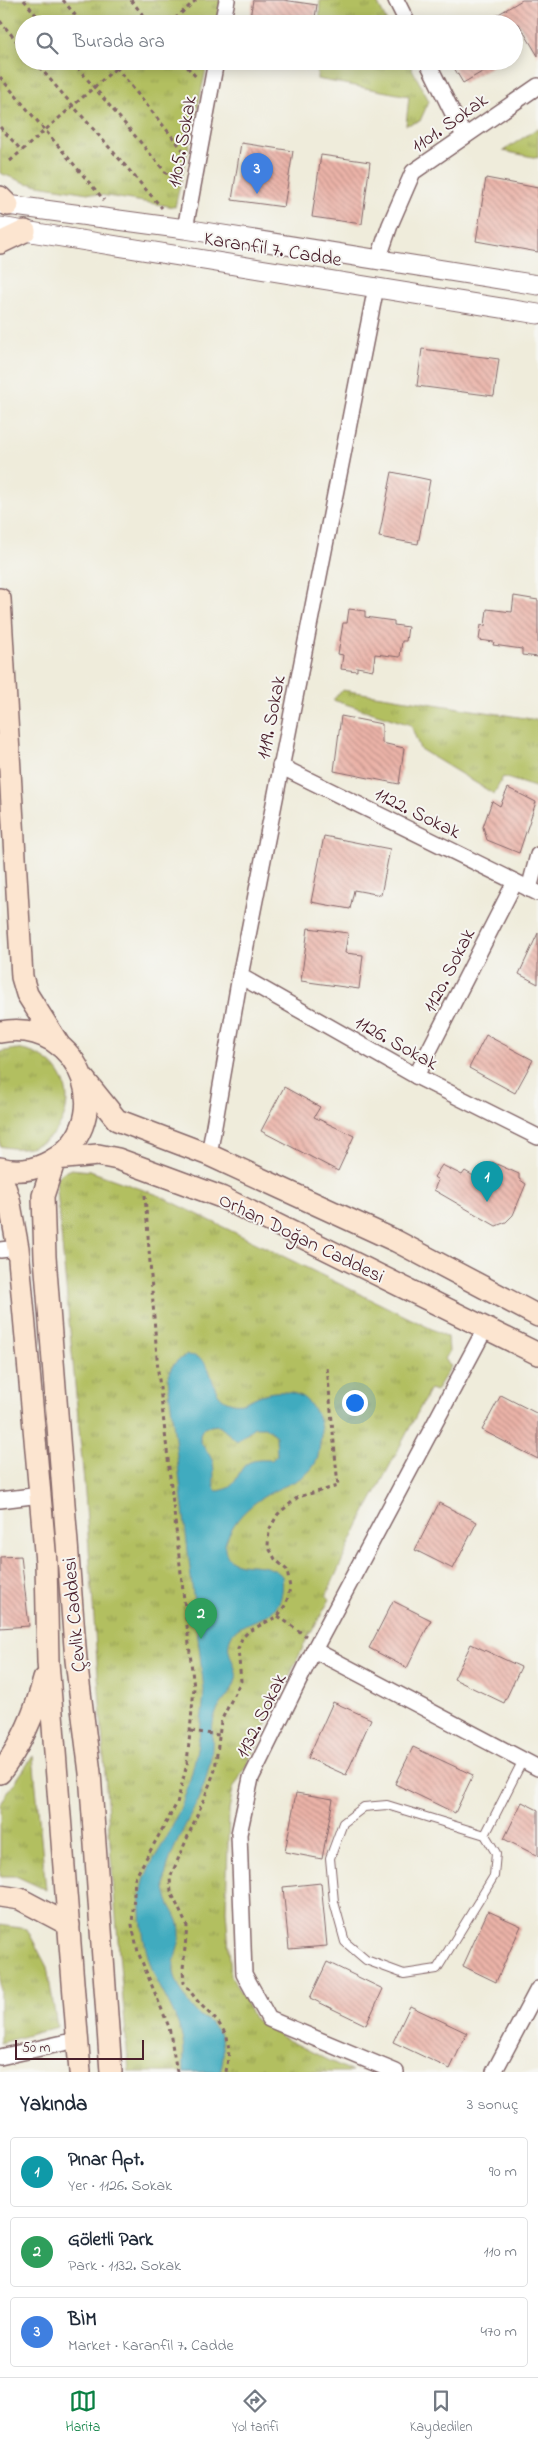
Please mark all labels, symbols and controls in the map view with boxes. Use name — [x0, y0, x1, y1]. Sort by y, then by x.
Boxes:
search box — [15, 15, 523, 70]
icon: search — [33, 29, 61, 57]
text: Burada ara — [73, 29, 165, 56]
street label: 1101. Sokak — [406, 87, 495, 161]
street label: 1105. Sokak — [161, 93, 206, 190]
pin: 3 — [241, 153, 273, 194]
street label: Karanfil 7. Cadde — [202, 225, 344, 276]
street label: 1119. Sokak — [250, 673, 295, 762]
street label: 1122. Sokak — [369, 781, 465, 848]
street label: 1120. Sokak — [417, 924, 484, 1018]
street label: 1126. Sokak — [349, 1009, 443, 1079]
pin: 1 — [471, 1161, 503, 1202]
street label: Orhan Doğan Caddesi — [213, 1186, 389, 1293]
your location — [342, 1390, 368, 1416]
street label: Çevlik Caddesi — [56, 1556, 95, 1674]
pin: 2 — [185, 1598, 217, 1639]
street label: 1132. Sokak — [229, 1669, 295, 1763]
scale bar — [15, 2037, 144, 2060]
text: 50 m — [22, 2038, 50, 2059]
text: Yakında — [20, 2090, 87, 2120]
text: 3 sonuç — [467, 2093, 518, 2117]
text: Pınar Apt. — [68, 2147, 144, 2174]
text: 1 — [34, 2160, 40, 2184]
text: 90 m — [489, 2160, 517, 2184]
text: Yer · 1126. Sokak — [68, 2174, 172, 2198]
text: Göletli Park — [68, 2227, 153, 2254]
text: 2 — [33, 2240, 41, 2264]
text: 110 m — [483, 2240, 517, 2264]
text: Park · 1132. Sokak — [68, 2254, 181, 2278]
text: BİM — [68, 2307, 97, 2334]
text: 3 — [34, 2320, 40, 2344]
text: 470 m — [480, 2320, 517, 2344]
text: Market · Karanfil 7. Cadde — [68, 2334, 234, 2358]
tab: Harita — [66, 2387, 100, 2438]
tab: Yol tarifi — [232, 2387, 279, 2438]
tab: Kaydedilen — [410, 2387, 472, 2438]

